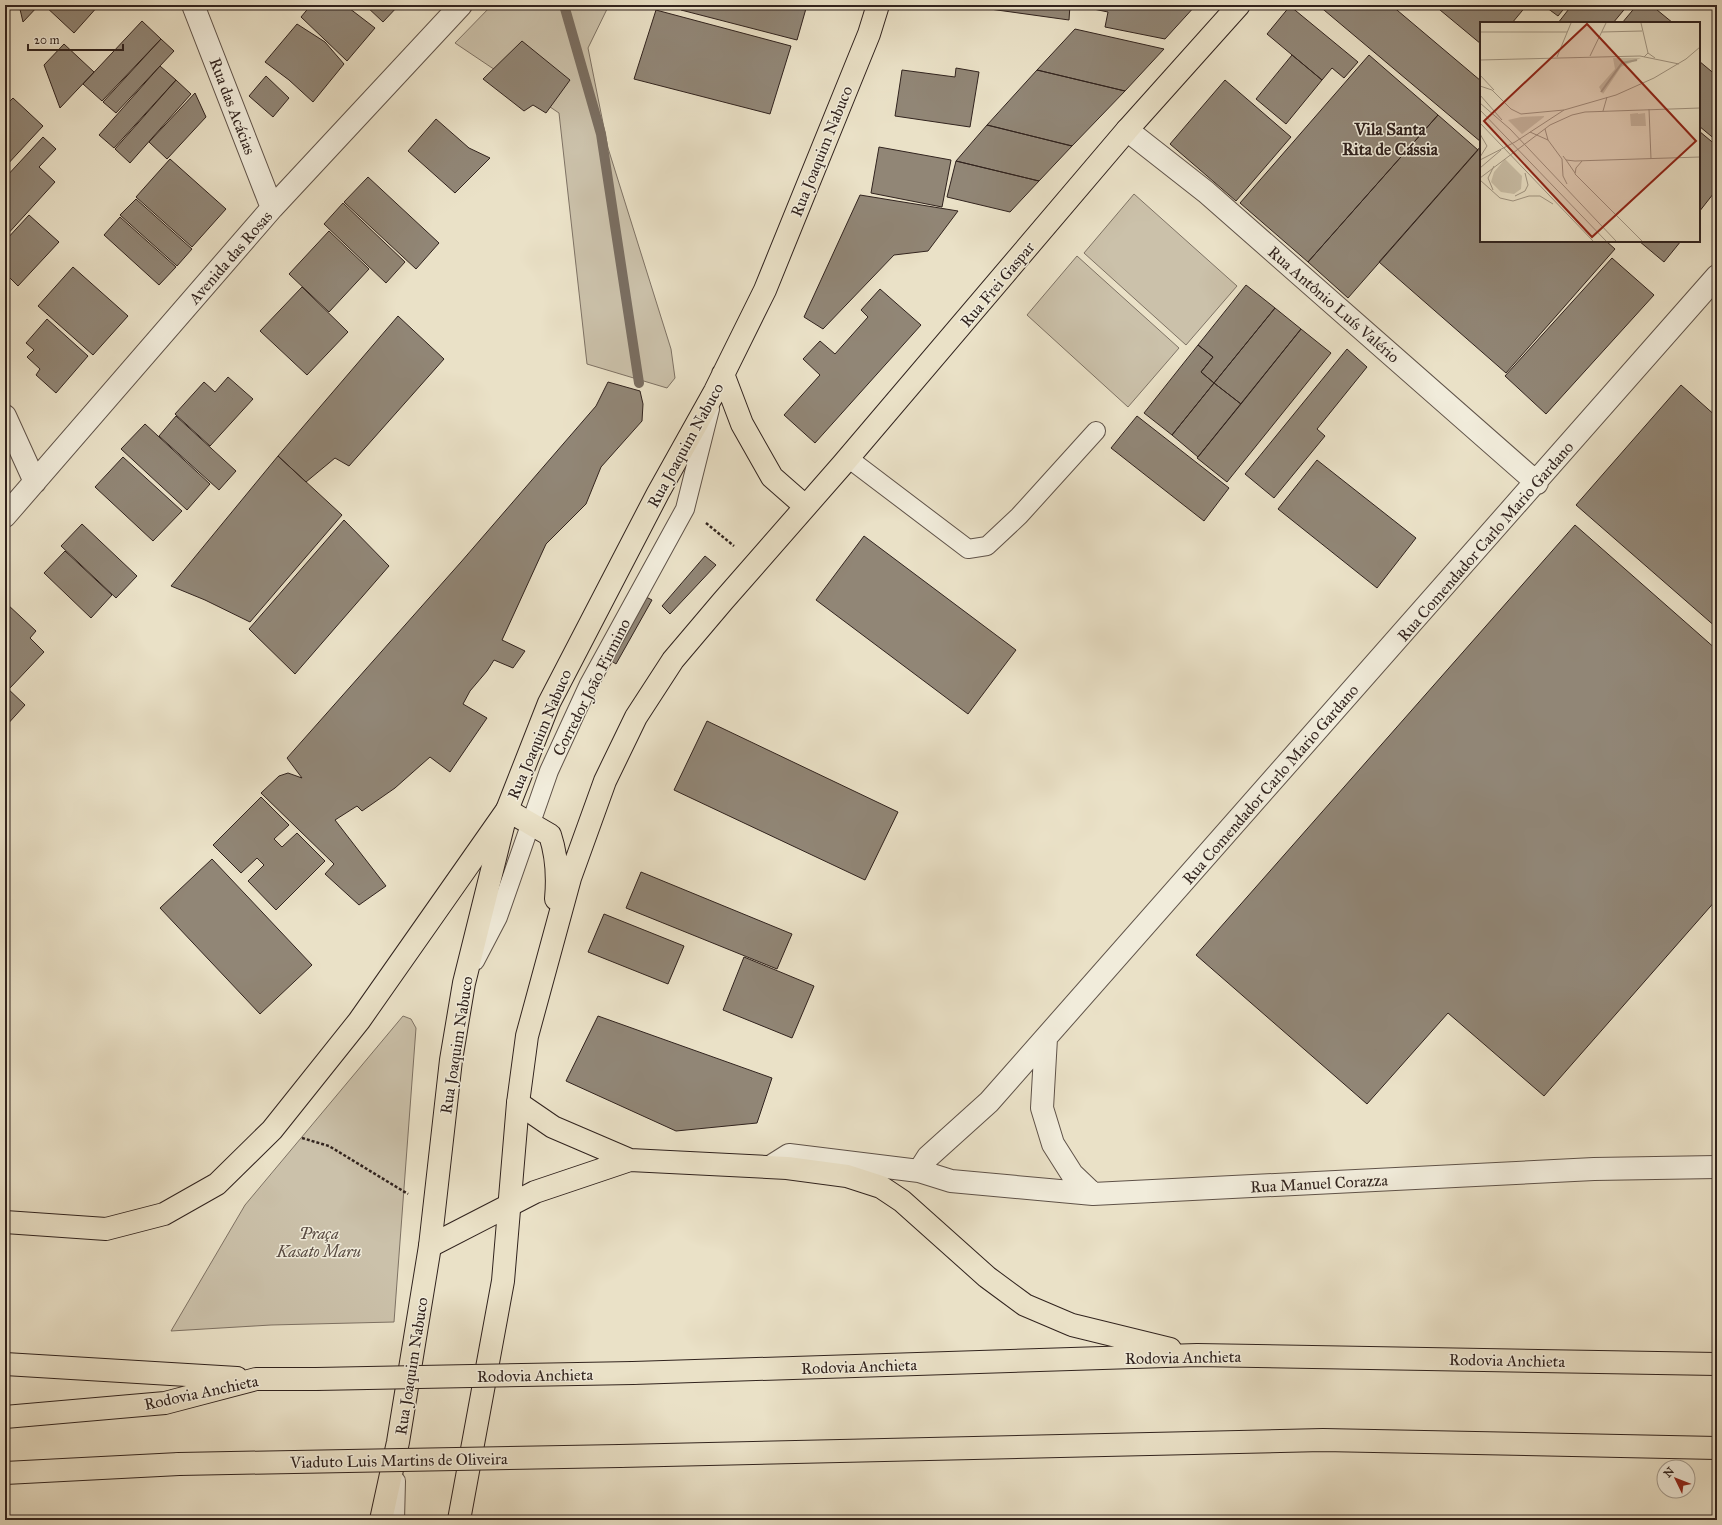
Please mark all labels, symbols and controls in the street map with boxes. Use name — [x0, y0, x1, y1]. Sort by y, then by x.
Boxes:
inset map — [1480, 22, 1700, 242]
scale bar — [28, 26, 123, 52]
text: 20 m — [34, 33, 60, 47]
street label: Rua das Acácias — [205, 55, 260, 157]
street label: Rua Joaquim Nabuco — [787, 83, 857, 220]
district label: Vila Santa Rita de Cássia — [1342, 119, 1439, 160]
street label: Avenida das Rosas — [184, 207, 276, 309]
street label: Rua Frei Gaspar — [956, 238, 1039, 331]
street label: Rua Antônio Luís Valério — [1264, 242, 1403, 367]
street label: Rua Joaquim Nabuco — [643, 380, 728, 511]
street label: Rua Comendador Carlo Mario Gardano — [1393, 437, 1577, 645]
street label: Corredor João Firmino — [549, 615, 635, 759]
street label: Rua Joaquim Nabuco — [503, 666, 576, 803]
street label: Rua Comendador Carlo Mario Gardano — [1178, 680, 1362, 888]
street label: Rua Joaquim Nabuco — [436, 975, 478, 1116]
street label: Rua Manuel Corazza — [1250, 1170, 1389, 1197]
park label: Praça Kasato Maru — [276, 1224, 361, 1261]
street label: Rua Joaquim Nabuco — [391, 1296, 433, 1437]
street label: Rodovia Anchieta — [1125, 1347, 1242, 1368]
street label: Rodovia Anchieta — [1449, 1350, 1565, 1371]
street label: Rodovia Anchieta — [801, 1355, 918, 1378]
street label: Rodovia Anchieta — [477, 1365, 594, 1386]
street label: Rodovia Anchieta — [142, 1371, 260, 1414]
street label: Viaduto Luis Martins de Oliveira — [289, 1449, 508, 1472]
north arrow — [1656, 1459, 1696, 1499]
text: N — [1661, 1464, 1677, 1480]

